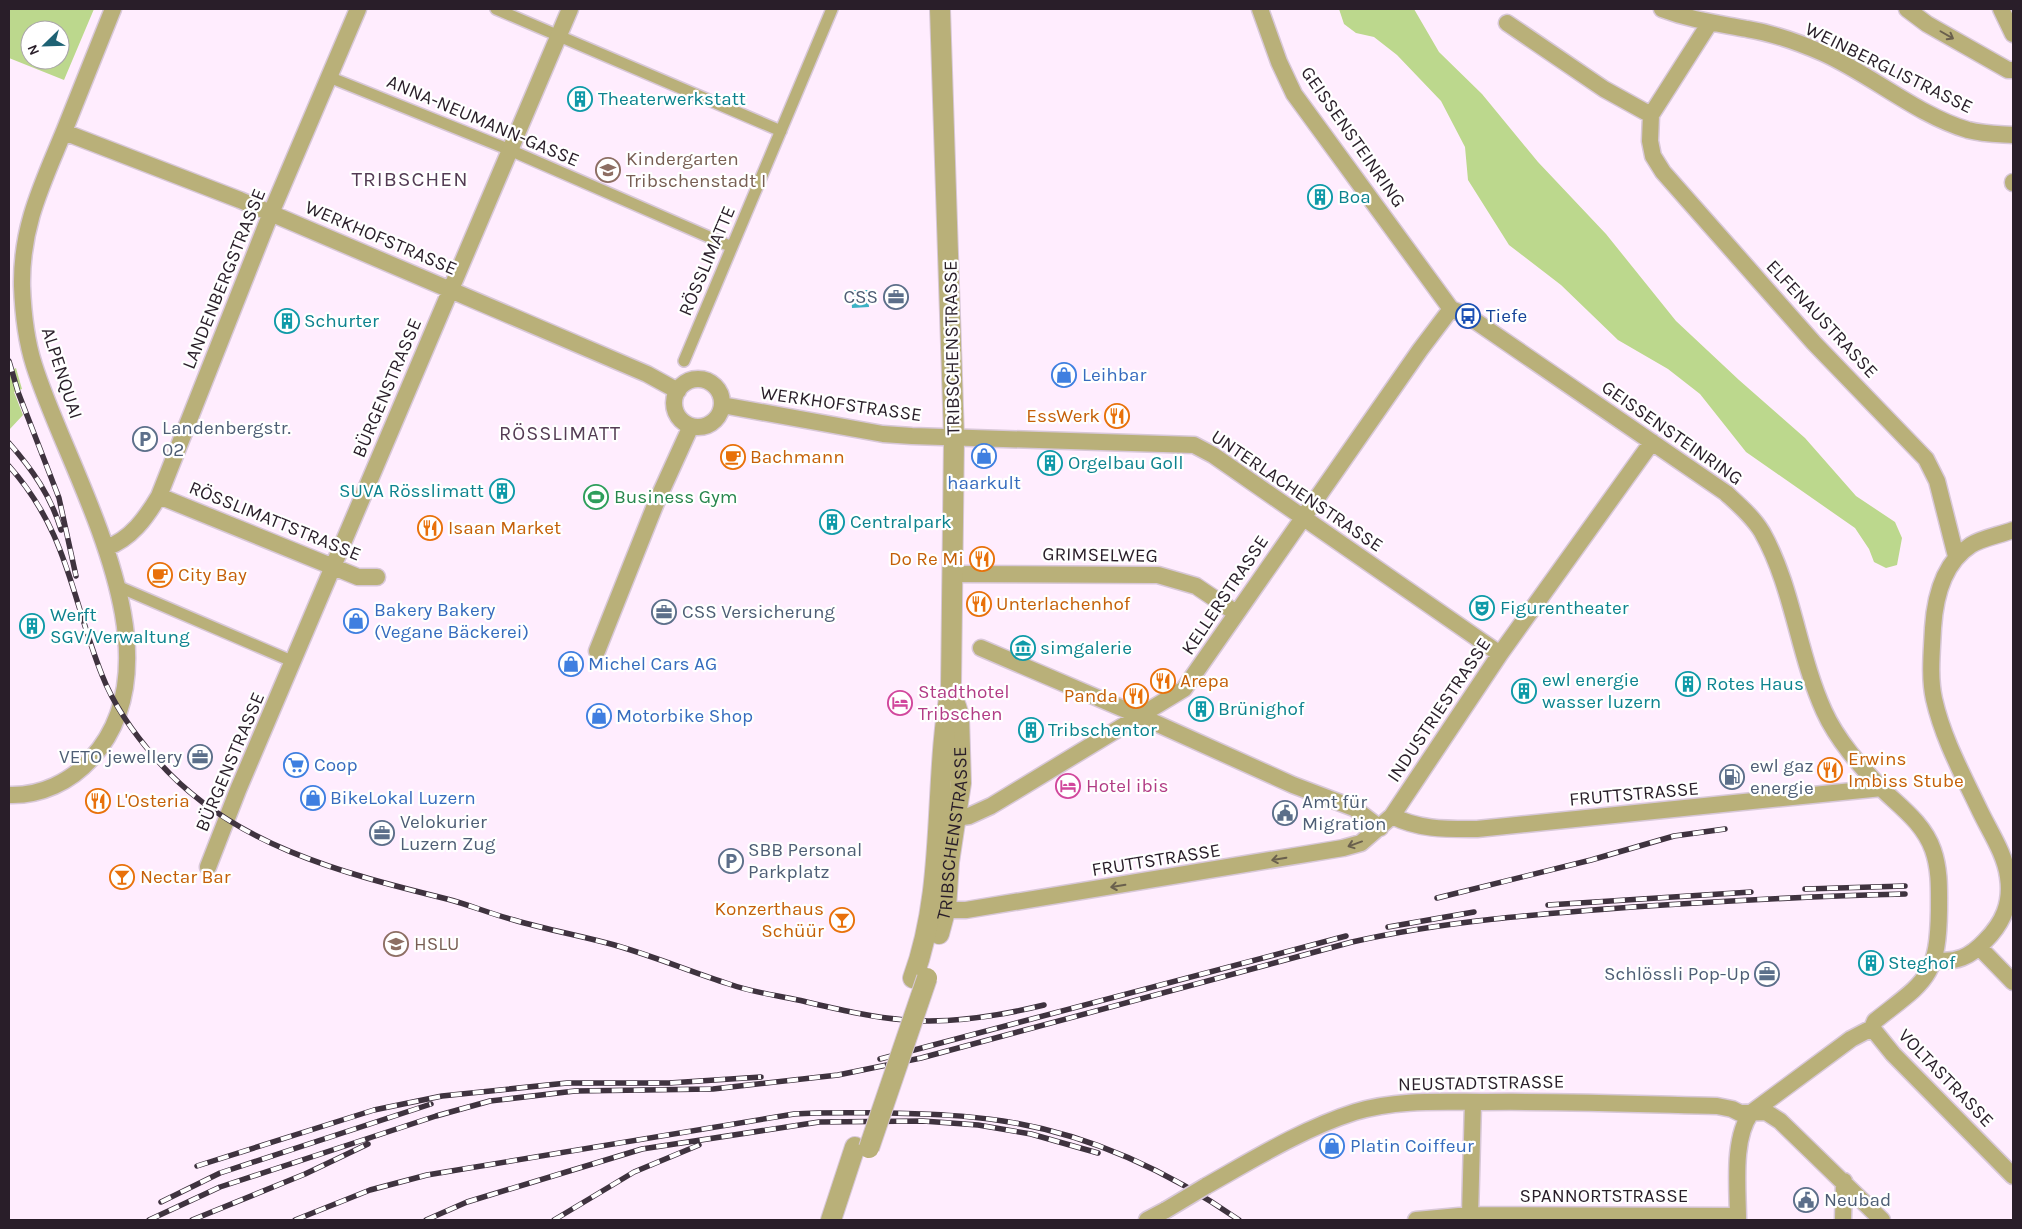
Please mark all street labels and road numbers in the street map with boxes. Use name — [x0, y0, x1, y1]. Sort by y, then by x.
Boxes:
street label: WEINBERGLISTRASSE — [1802, 18, 1976, 118]
street label: GEISSENSTEINRING — [1296, 62, 1410, 212]
street label: ANNA-NEUMANN-GASSE — [383, 70, 583, 172]
street label: LANDENBERGSTRASSE — [178, 186, 270, 372]
street label: WERKHOFSTRASSE — [302, 196, 460, 280]
street label: RÖSSLIMATTE — [674, 203, 740, 319]
street label: ELFENAUSTRASSE — [1762, 255, 1882, 383]
street label: TRIBSCHENSTRASSE — [939, 260, 965, 436]
street label: BÜRGENSTRASSE — [348, 315, 426, 461]
street label: ALPENQUAI — [37, 324, 87, 422]
street label: GEISSENSTEINRING — [1597, 376, 1747, 490]
street label: WERKHOFSTRASSE — [759, 382, 923, 426]
street label: UNTERLACHENSTRASSE — [1207, 425, 1387, 557]
street label: RÖSSLIMATTSTRASSE — [186, 476, 364, 566]
street label: KELLERSTRASSE — [1177, 531, 1273, 659]
street label: GRIMSELWEG — [1042, 543, 1158, 567]
street label: INDUSTRIESTRASSE — [1383, 634, 1495, 786]
street label: BÜRGENSTRASSE — [191, 689, 269, 835]
street label: TRIBSCHENSTRASSE — [932, 746, 972, 923]
street label: FRUTTSTRASSE — [1568, 777, 1700, 811]
street label: FRUTTSTRASSE — [1090, 839, 1222, 881]
street label: VOLTASTRASSE — [1894, 1024, 1998, 1132]
street label: NEUSTADTSTRASSE — [1398, 1071, 1564, 1095]
street label: SPANNORTSTRASSE — [1520, 1185, 1688, 1207]

